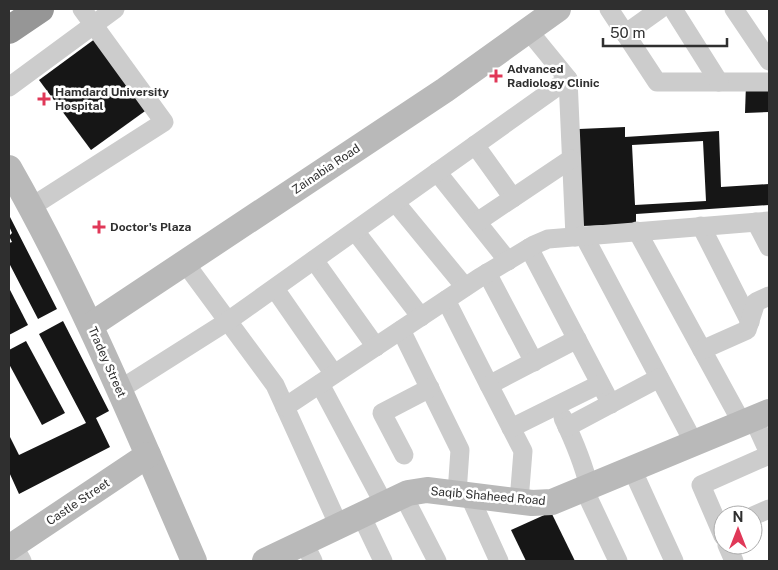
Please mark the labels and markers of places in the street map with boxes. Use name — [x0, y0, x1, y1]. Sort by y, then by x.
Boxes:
place label: Advanced Radiology Clinic — [507, 62, 600, 90]
marker: Advanced Radiology Clinic — [489, 69, 503, 83]
place label: Hamdard University Hospital — [55, 85, 169, 113]
marker: Hamdard University Hospital — [37, 92, 51, 106]
marker: Doctor's Plaza — [92, 220, 106, 234]
place label: Doctor's Plaza — [110, 220, 192, 234]

